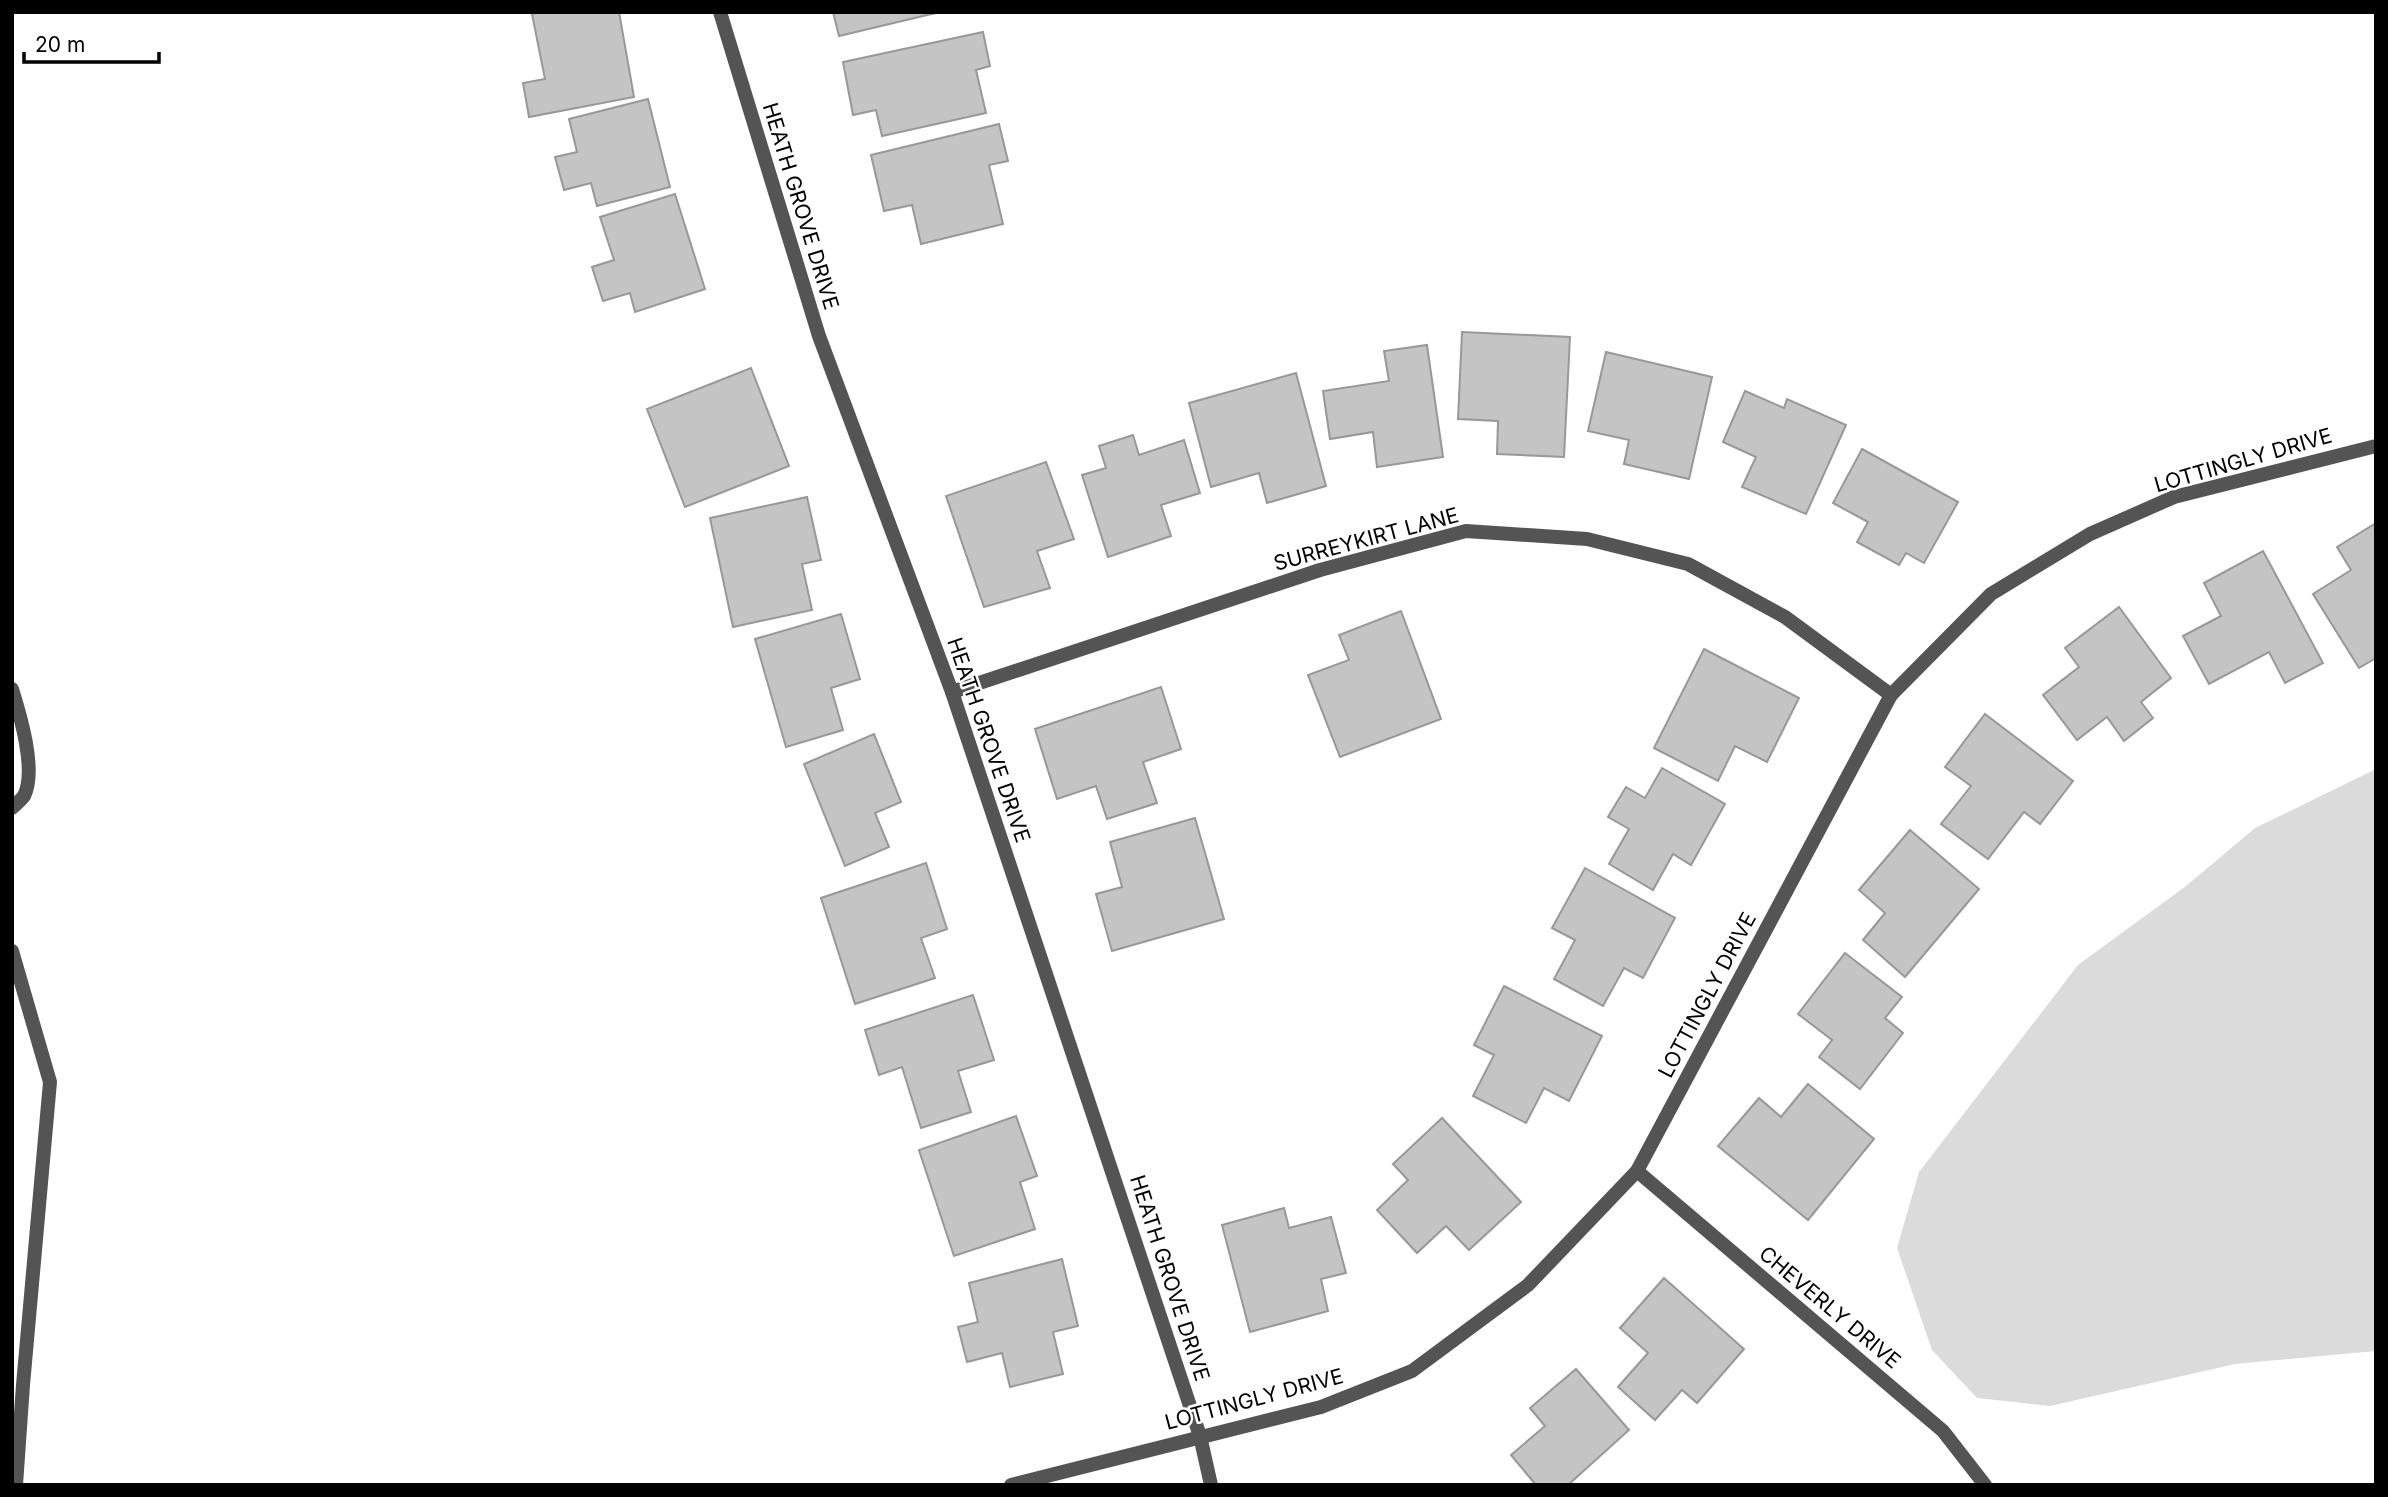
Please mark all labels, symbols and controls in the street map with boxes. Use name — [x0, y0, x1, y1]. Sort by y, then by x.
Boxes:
scale bar — [24, 21, 159, 65]
text: 20 m — [35, 32, 85, 57]
street label: HEATH GROVE DRIVE — [758, 100, 844, 312]
street label: LOTTINGLY DRIVE — [2151, 423, 2335, 497]
street label: SURREYKIRT LANE — [1271, 502, 1461, 576]
street label: HEATH GROVE DRIVE — [942, 634, 1036, 846]
street label: LOTTINGLY DRIVE — [1653, 908, 1761, 1082]
street label: HEATH GROVE DRIVE — [1125, 1172, 1215, 1384]
street label: CHEVERLY DRIVE — [1754, 1241, 1906, 1373]
street label: LOTTINGLY DRIVE — [1162, 1363, 1346, 1435]

